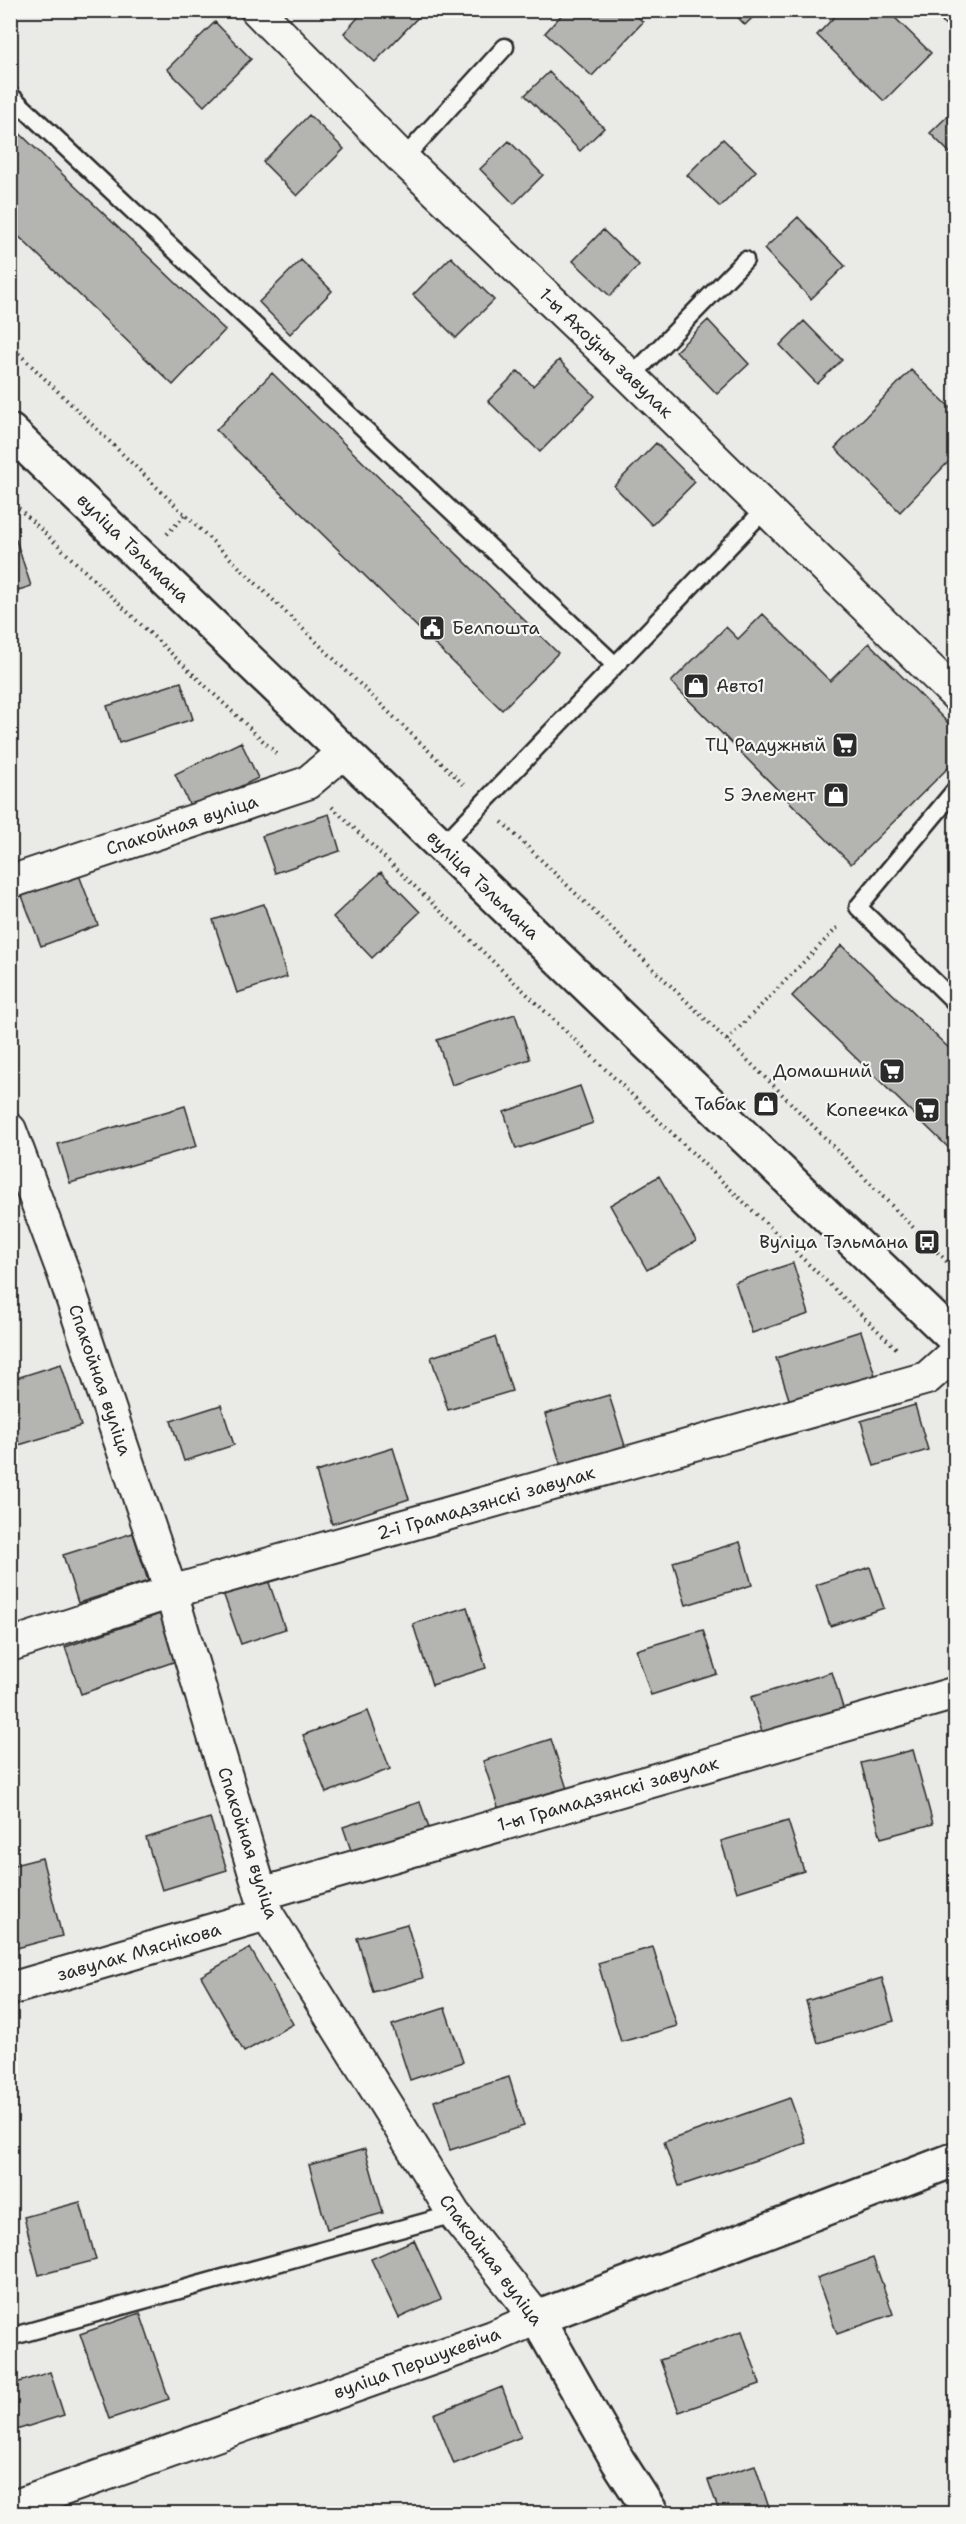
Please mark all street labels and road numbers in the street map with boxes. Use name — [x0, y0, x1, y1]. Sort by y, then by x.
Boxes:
street label: 1-ы Ахоўны завулак — [534, 283, 679, 424]
street label: вуліца Тэльмана — [72, 488, 194, 608]
street label: Спакойная вуліца — [103, 789, 261, 861]
street label: вуліца Тэльмана — [422, 825, 544, 945]
street label: Спакойная вуліца — [63, 1301, 137, 1459]
street label: 2-і Грамадзянскі завулак — [374, 1460, 598, 1546]
street label: 1-ы Грамадзянскі завулак — [495, 1751, 722, 1837]
street label: Спакойная вуліца — [212, 1764, 284, 1922]
street label: завулак Мяснікова — [54, 1917, 224, 1987]
street label: Спакойная вуліца — [434, 2189, 548, 2331]
street label: вуліца Першукевіча — [330, 2322, 504, 2404]

